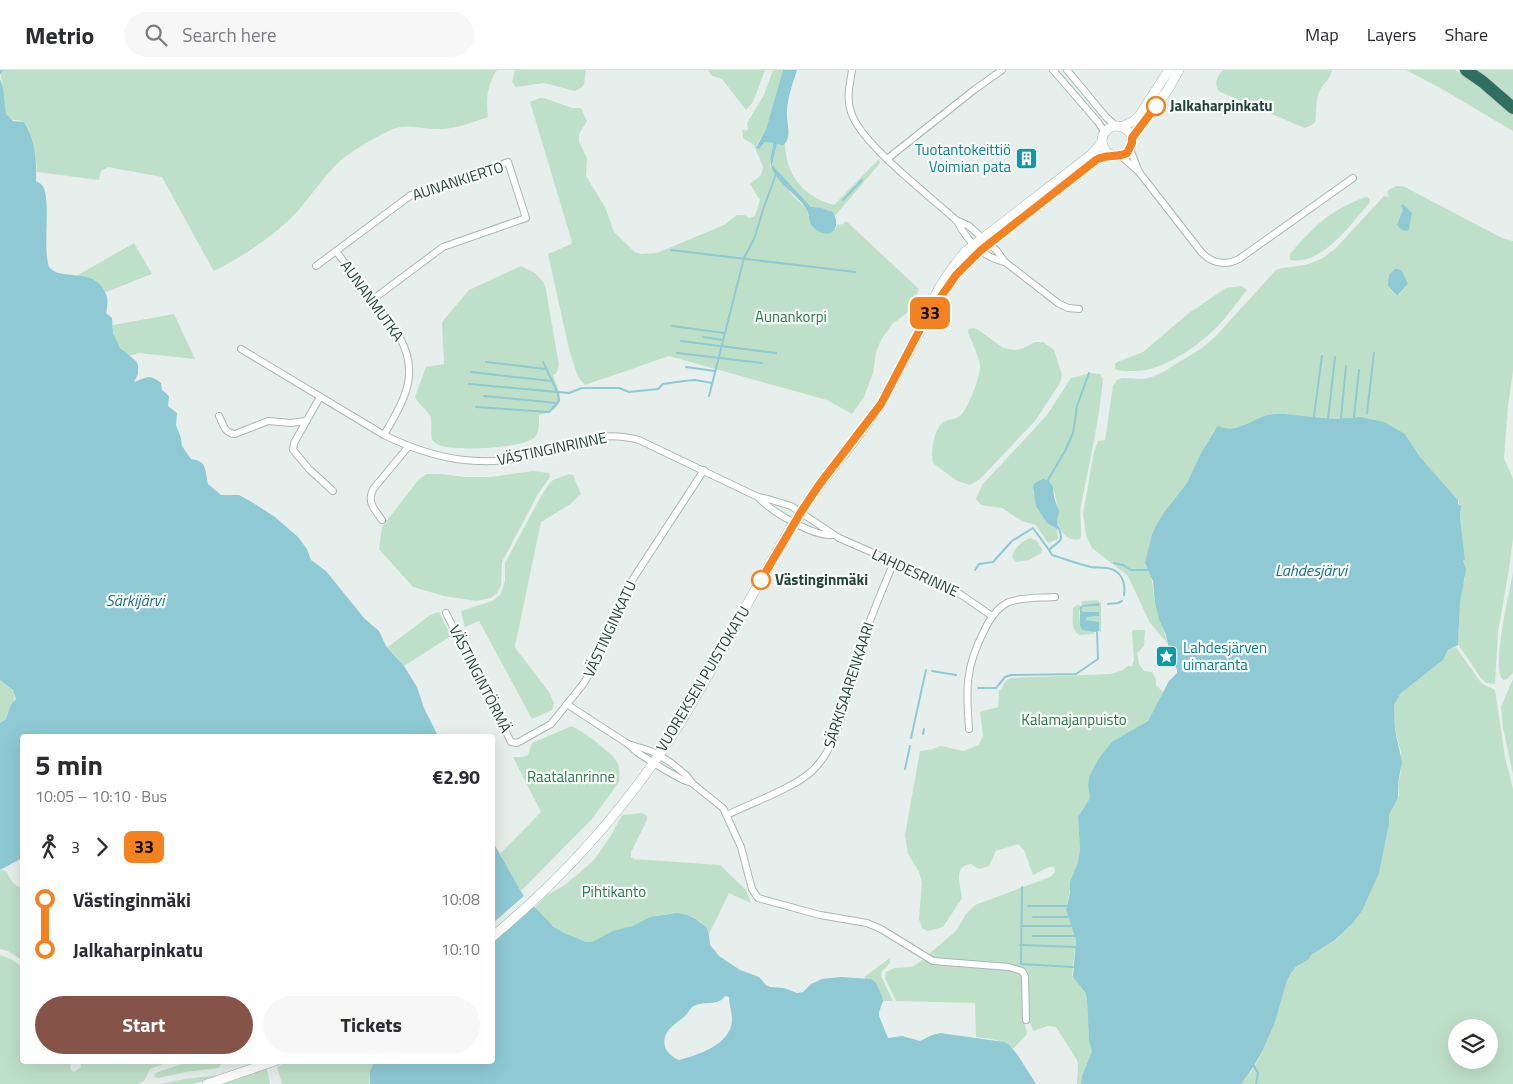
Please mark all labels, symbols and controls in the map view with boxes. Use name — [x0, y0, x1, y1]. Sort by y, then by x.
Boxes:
search box — [124, 12, 474, 57]
text: Metrio — [25, 17, 94, 53]
text: Search here — [182, 20, 277, 49]
icon: search — [142, 21, 170, 49]
text: Map — [1305, 21, 1339, 48]
text: Layers — [1367, 21, 1416, 48]
text: Share — [1444, 21, 1488, 48]
place label: Jalkaharpinkatu — [1170, 94, 1273, 117]
marker: Jalkaharpinkatu — [1146, 96, 1166, 116]
place label: Tuotantokeittiö Voimian pata — [915, 138, 1011, 178]
building icon: Tuotantokeittiö Voimian pata — [1015, 147, 1039, 171]
street label: AUNANKIERTO — [409, 155, 507, 206]
street label: AUNANMUTKA — [335, 255, 410, 346]
line badge: 33 — [908, 297, 952, 329]
text: 33 — [920, 299, 940, 326]
park label: Aunankorpi — [755, 305, 827, 328]
street label: VÄSTINGINRINNE — [495, 426, 609, 471]
street label: LAHDESRINNE — [868, 542, 963, 603]
water label: Lahdesjärvi — [1275, 558, 1349, 582]
place label: Västinginmäki — [775, 568, 868, 591]
marker: Västinginmäki — [751, 570, 771, 590]
street label: VÄSTINGINKATU — [577, 577, 642, 681]
water label: Särkijärvi — [106, 588, 166, 612]
street label: VUOREKSEN PUISTOKATU — [650, 601, 755, 756]
street label: SÄRKISAARENKAARI — [817, 619, 880, 751]
street label: VÄSTINGINTÖRMÄ — [443, 621, 518, 737]
place label: Lahdesjärven uimaranta — [1183, 636, 1267, 676]
place icon: Lahdesjärven uimaranta — [1155, 645, 1179, 669]
park label: Kalamajanpuisto — [1021, 708, 1127, 731]
text: 5 min — [35, 743, 103, 786]
text: €2.90 — [433, 762, 480, 791]
park label: Raatalanrinne — [527, 765, 615, 788]
text: 10:05 – 10:10 · Bus — [35, 784, 167, 808]
icon: walk — [35, 833, 63, 861]
icon: forward — [88, 833, 116, 861]
text: 33 — [134, 833, 154, 860]
text: 3 — [71, 835, 80, 859]
park label: Pihtikanto — [582, 880, 646, 903]
text: Västinginmäki — [73, 885, 191, 914]
text: 10:08 — [441, 887, 480, 911]
text: Jalkaharpinkatu — [73, 935, 203, 964]
text: 10:10 — [441, 937, 480, 961]
button: Start — [35, 996, 253, 1054]
button: Tickets — [263, 996, 480, 1054]
map controls — [1448, 1019, 1498, 1069]
button: layers — [1448, 1019, 1498, 1069]

